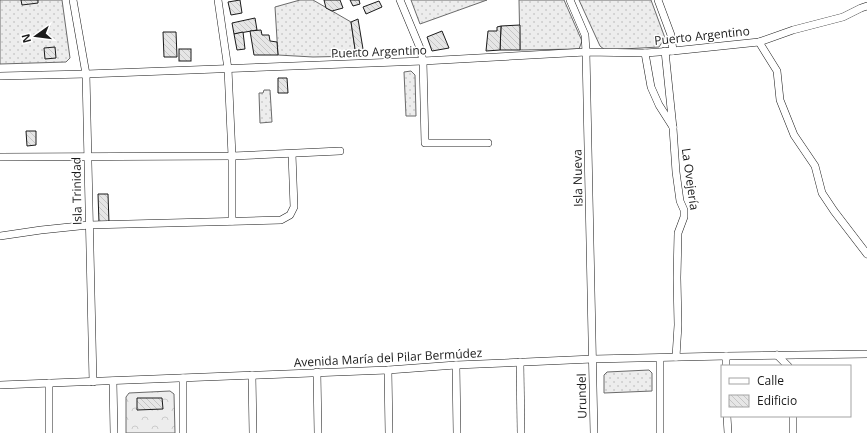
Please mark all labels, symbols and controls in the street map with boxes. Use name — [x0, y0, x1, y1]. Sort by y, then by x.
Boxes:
north arrow — [16, 16, 56, 56]
street label: Puerto Argentino — [653, 22, 750, 49]
text: N — [17, 32, 34, 45]
street label: Puerto Argentino — [331, 41, 427, 62]
street label: La Ovejería — [678, 147, 703, 211]
street label: Isla Nueva — [568, 149, 587, 207]
street label: Isla Trinidad — [67, 157, 86, 225]
street label: Avenida María del Pilar Bermúdez — [293, 344, 483, 371]
legend — [721, 365, 851, 417]
text: Calle — [757, 372, 784, 389]
street label: Urundel — [573, 373, 590, 419]
text: Edificio — [757, 392, 797, 409]

